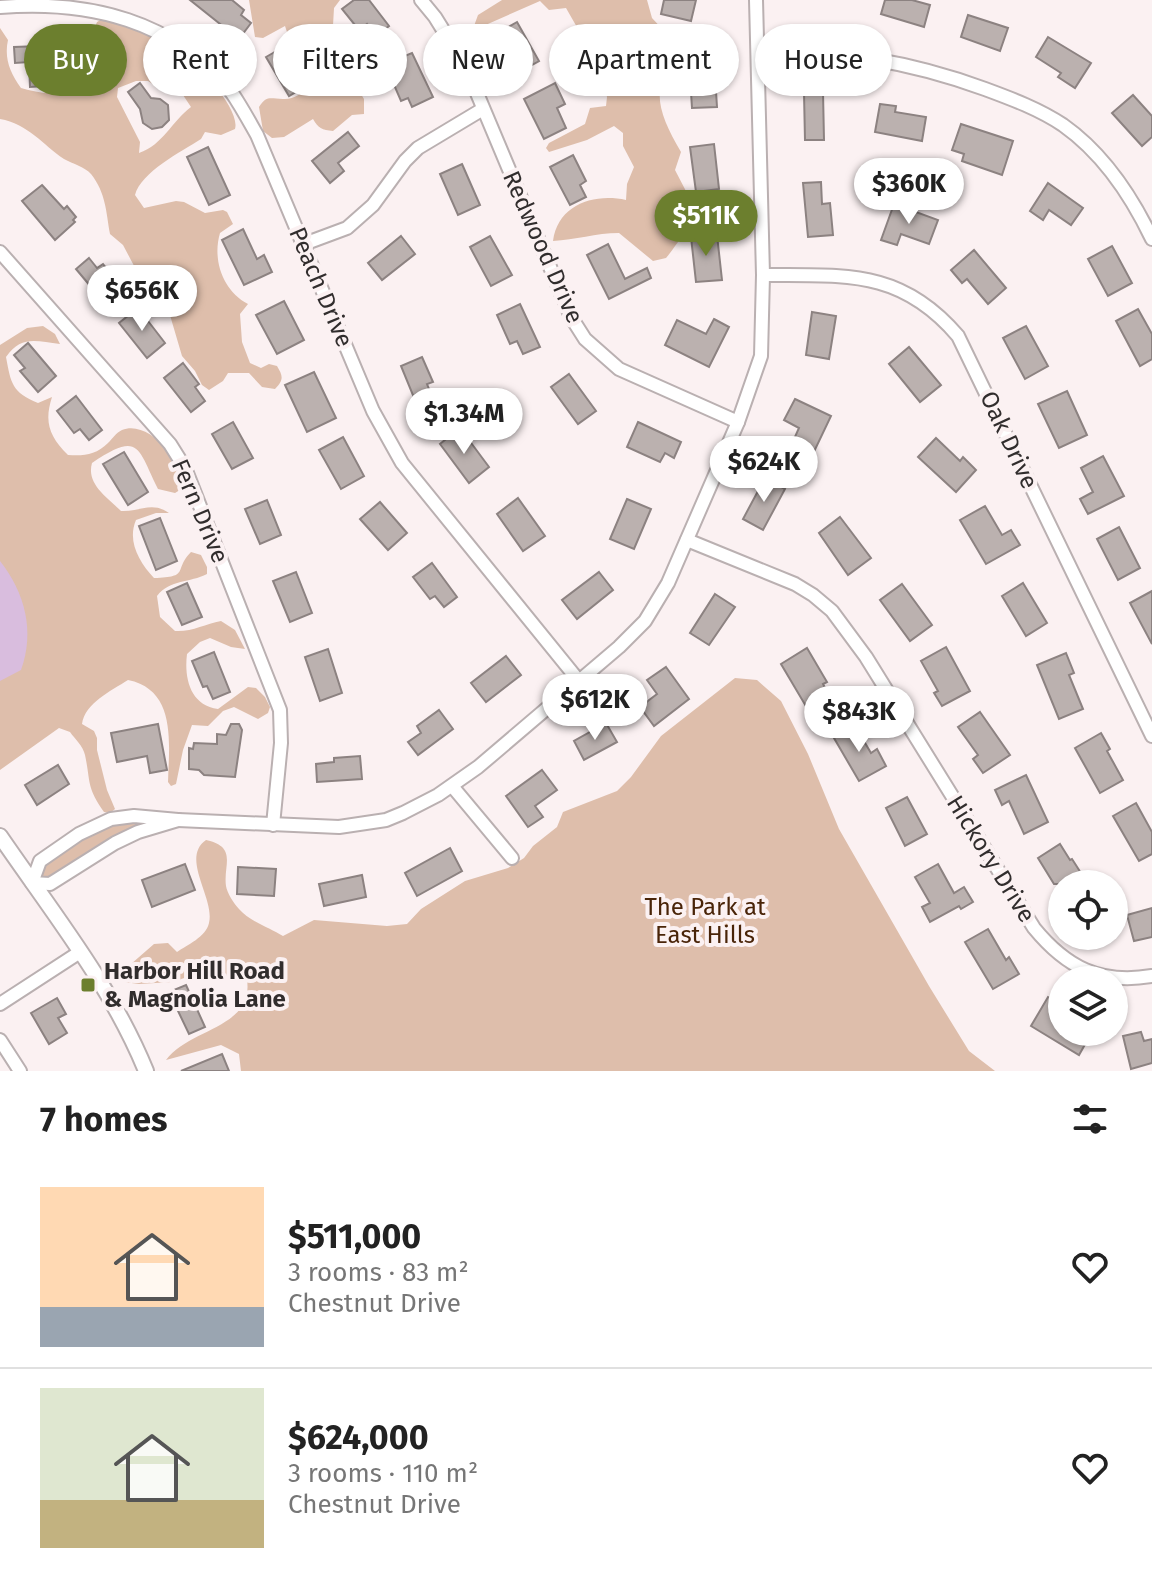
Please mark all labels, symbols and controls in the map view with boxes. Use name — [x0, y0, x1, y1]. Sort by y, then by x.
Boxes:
chip: Buy — [24, 24, 127, 96]
chip: Rent — [143, 24, 257, 96]
chip: Filters — [273, 24, 407, 96]
chip: New — [423, 24, 533, 96]
chip: Apartment — [549, 24, 739, 96]
chip: House — [755, 24, 892, 96]
pin: $360K — [853, 158, 965, 226]
street label: Redwood Drive — [497, 166, 589, 328]
text: $360K — [872, 168, 946, 199]
pin: $511K — [650, 190, 762, 258]
text: $511K — [673, 200, 739, 231]
street label: Peach Drive — [283, 223, 359, 351]
pin: $656K — [86, 265, 198, 333]
text: $656K — [105, 275, 179, 306]
street label: Oak Drive — [974, 387, 1044, 493]
pin: $1.34M — [399, 388, 529, 456]
text: $1.34M — [424, 398, 504, 429]
pin: $624K — [708, 436, 820, 504]
text: $624K — [728, 446, 800, 477]
street label: Fern Drive — [166, 455, 234, 567]
pin: $612K — [539, 674, 651, 742]
text: $612K — [560, 684, 630, 715]
pin: $843K — [803, 686, 915, 754]
text: $843K — [822, 696, 896, 727]
street label: Hickory Drive — [941, 790, 1041, 928]
map controls — [1048, 870, 1128, 1046]
button: locate — [1048, 870, 1128, 950]
park label: The Park at East Hills — [644, 893, 766, 949]
place label: Harbor Hill Road & Magnolia Lane — [104, 957, 286, 1013]
button: layers — [1048, 966, 1128, 1046]
marker: Harbor Hill Road & Magnolia Lane — [79, 976, 97, 994]
icon: filters — [1068, 1097, 1112, 1141]
text: 7 homes — [40, 1099, 167, 1140]
text: $511,000 — [288, 1216, 421, 1257]
icon: home — [104, 1219, 200, 1315]
icon: heart — [1068, 1245, 1112, 1289]
text: 3 rooms · 83 m² — [288, 1257, 469, 1288]
text: Chestnut Drive — [288, 1288, 461, 1319]
text: $624,000 — [288, 1417, 429, 1458]
icon: home — [104, 1420, 200, 1516]
icon: heart — [1068, 1446, 1112, 1490]
text: 3 rooms · 110 m² — [288, 1458, 478, 1489]
text: Chestnut Drive — [288, 1489, 461, 1520]

